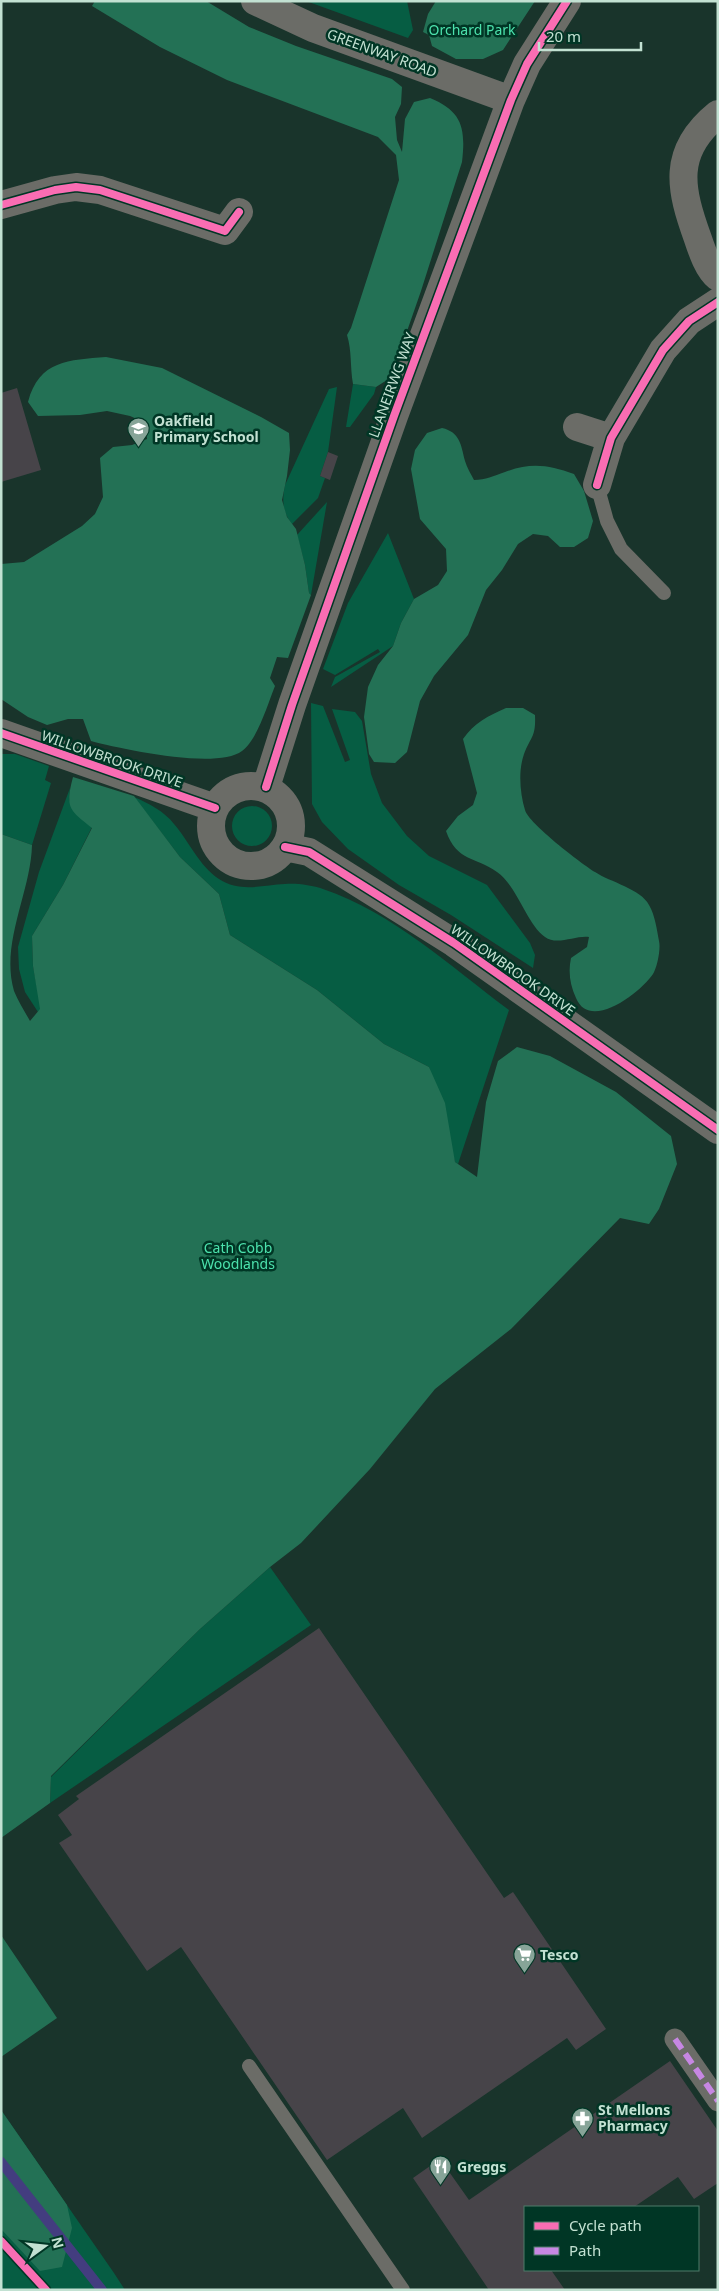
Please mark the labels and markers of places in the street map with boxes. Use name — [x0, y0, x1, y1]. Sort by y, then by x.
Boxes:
place label: Oakfield Primary School — [154, 411, 259, 446]
school or university icon: Oakfield Primary School — [126, 417, 150, 448]
supermarket icon: Tesco — [512, 1943, 536, 1974]
place label: Tesco — [540, 1945, 579, 1964]
place label: St Mellons Pharmacy — [598, 2100, 670, 2135]
pharmacy icon: St Mellons Pharmacy — [570, 2106, 594, 2137]
restaurant icon: Greggs — [429, 2155, 453, 2186]
place label: Greggs — [457, 2157, 506, 2176]

